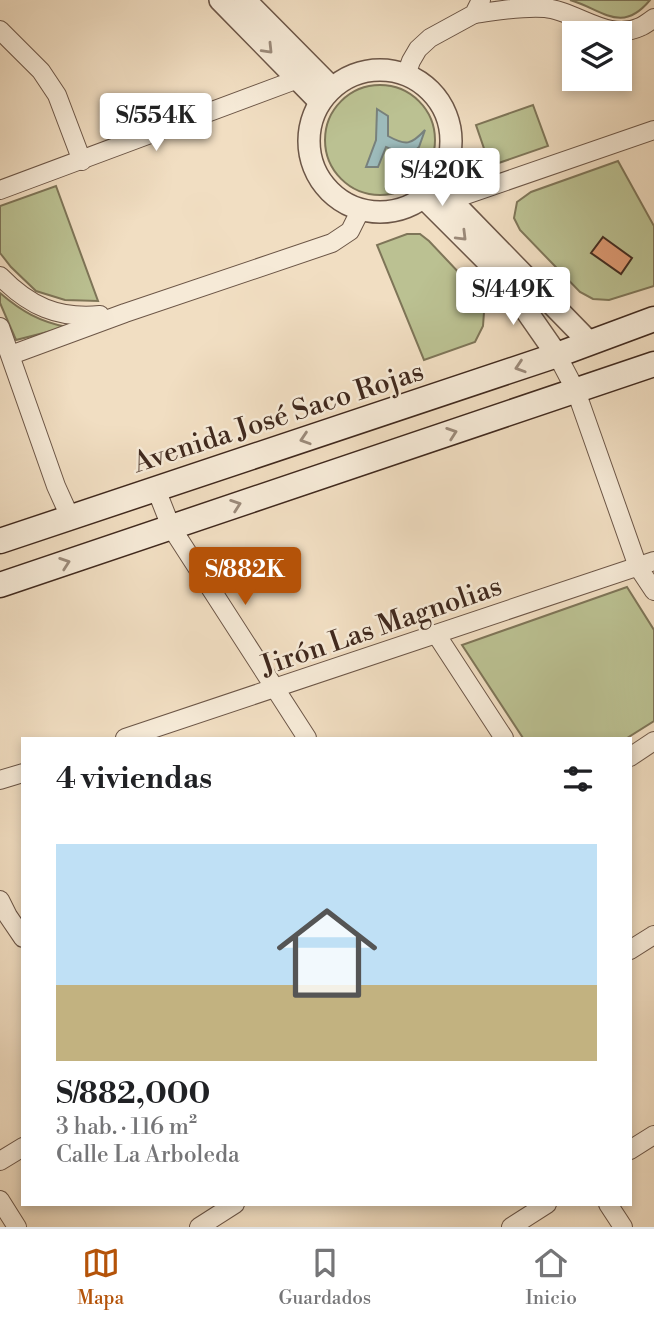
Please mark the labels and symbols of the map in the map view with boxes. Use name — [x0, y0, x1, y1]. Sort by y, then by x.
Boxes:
one-way arrow — [260, 41, 273, 54]
pin: S/554K — [99, 94, 213, 153]
pin: S/420K — [385, 148, 499, 208]
one-way arrow — [454, 228, 467, 241]
pin: S/449K — [456, 268, 570, 327]
street label: Avenida José Saco Rojas — [128, 354, 428, 481]
one-way arrow — [515, 359, 527, 373]
one-way arrow — [445, 427, 457, 441]
one-way arrow — [299, 431, 311, 445]
one-way arrow — [229, 499, 242, 513]
pin: S/882K — [188, 548, 302, 607]
one-way arrow — [58, 557, 70, 571]
street label: Jirón Las Magnolias — [255, 569, 507, 684]

